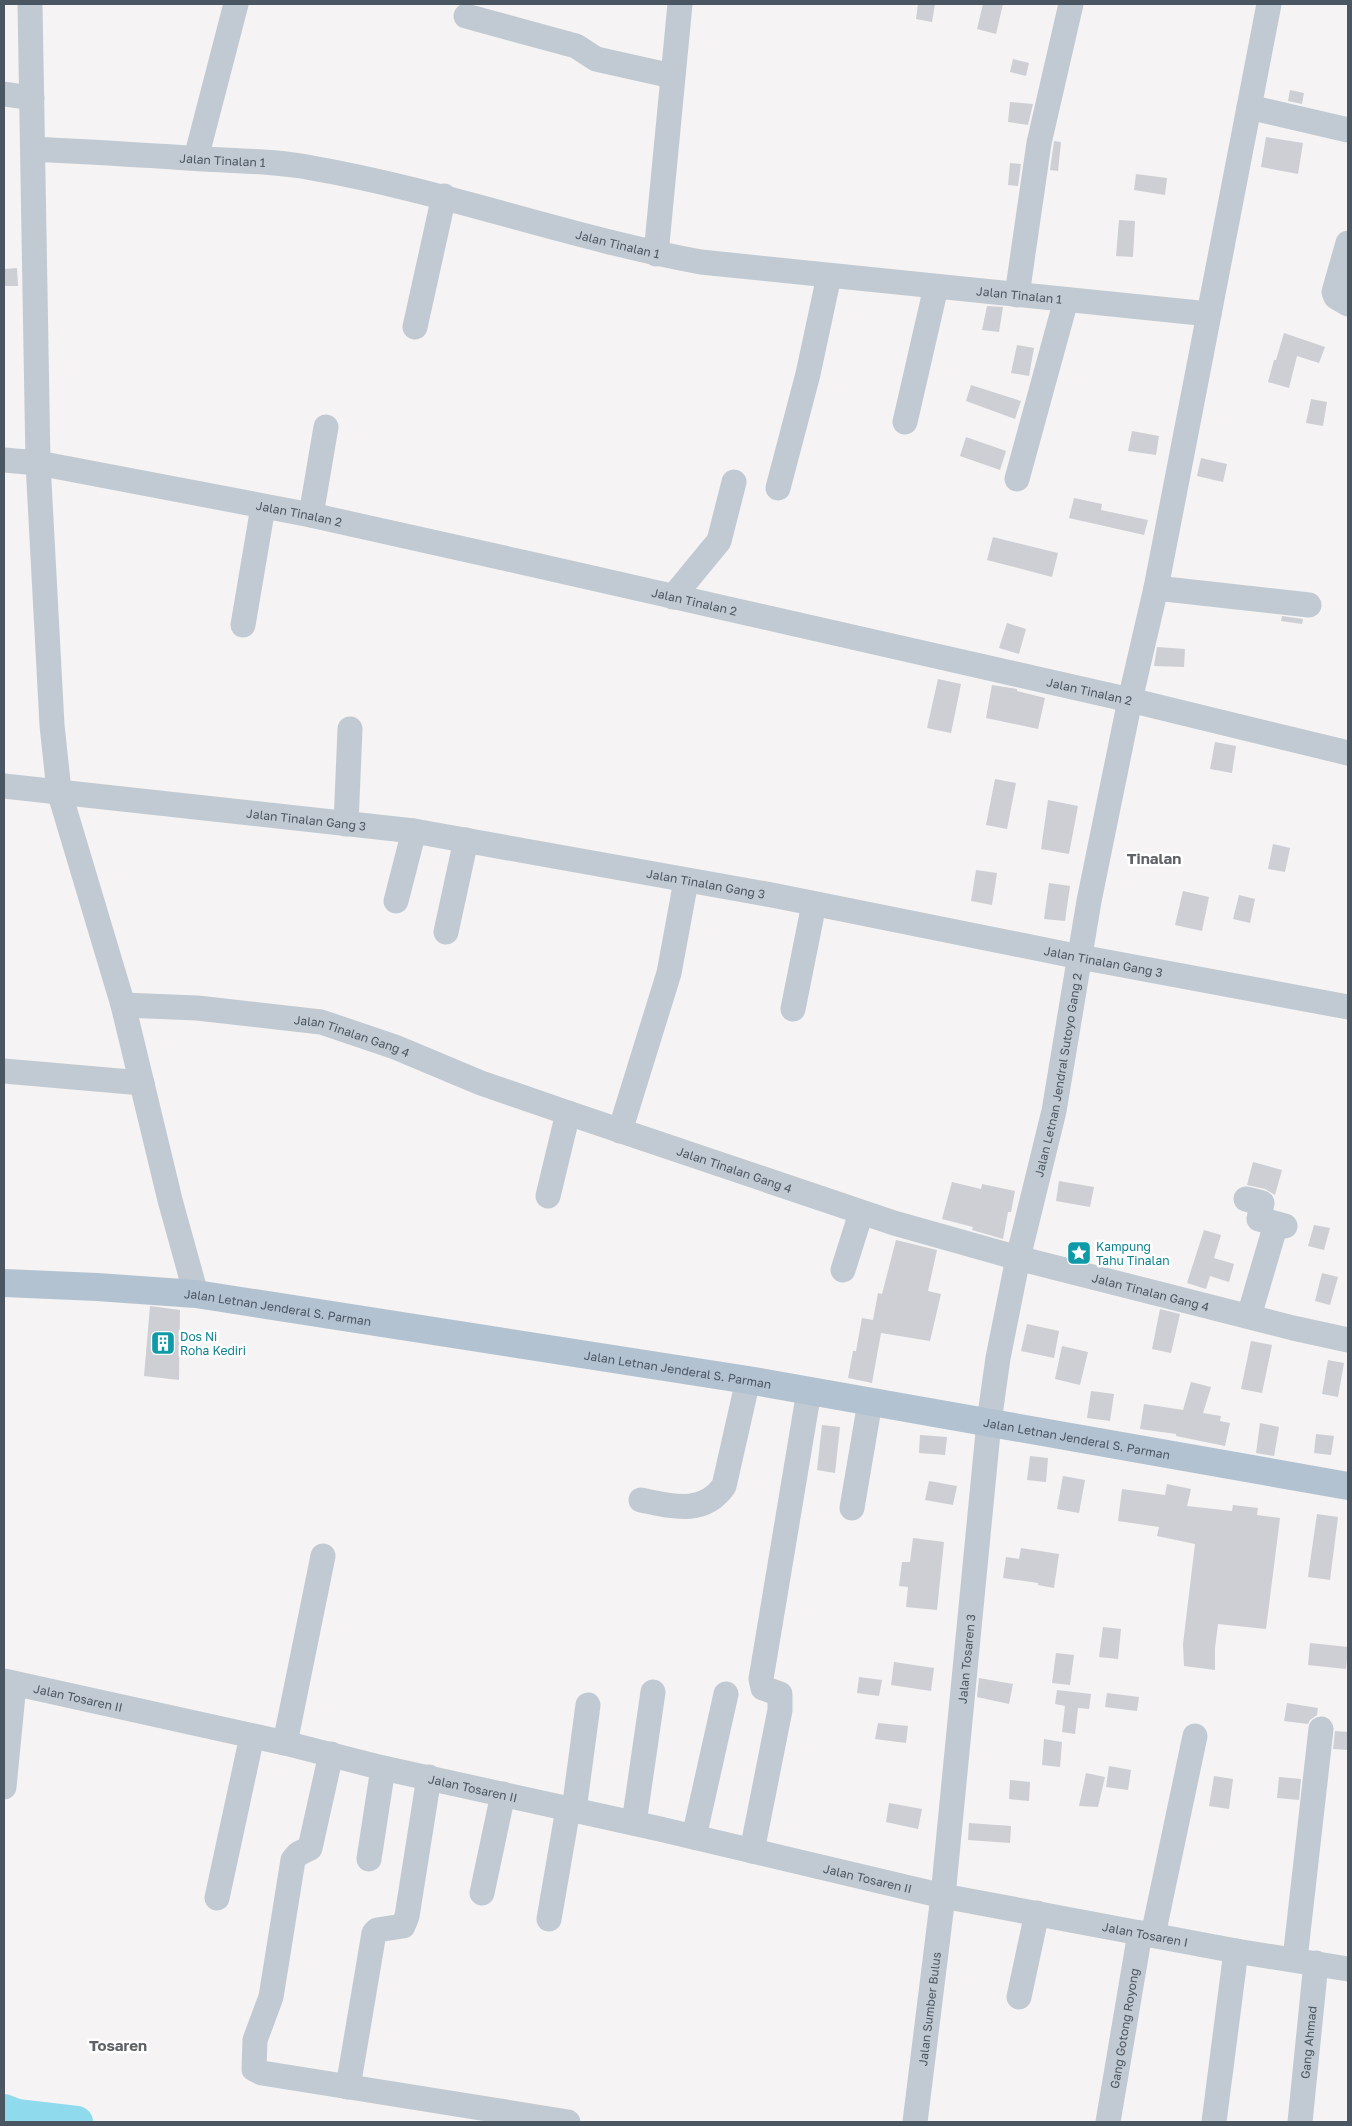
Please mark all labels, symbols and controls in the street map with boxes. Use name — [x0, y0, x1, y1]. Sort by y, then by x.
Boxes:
street label: Jalan Tinalan 1 — [179, 150, 266, 170]
street label: Jalan Tinalan 1 — [574, 226, 662, 261]
street label: Jalan Tinalan 1 — [976, 283, 1063, 306]
street label: Jalan Tinalan 2 — [255, 497, 344, 529]
street label: Jalan Tinalan 2 — [650, 584, 739, 618]
street label: Jalan Tinalan 2 — [1045, 674, 1134, 708]
street label: Jalan Tinalan Gang 3 — [246, 805, 367, 833]
district label: Tinalan — [1127, 849, 1181, 867]
street label: Jalan Tinalan Gang 3 — [645, 865, 766, 901]
street label: Jalan Tinalan Gang 3 — [1043, 942, 1164, 980]
street label: Jalan Letnan Jendral Sutoyo Gang 2 — [1031, 972, 1084, 1179]
street label: Jalan Tinalan Gang 4 — [293, 1011, 412, 1060]
street label: Jalan Tinalan Gang 4 — [675, 1143, 794, 1196]
place label: Kampung Tahu Tinalan — [1096, 1239, 1170, 1268]
place icon: Kampung Tahu Tinalan — [1066, 1240, 1092, 1266]
street label: Jalan Tinalan Gang 4 — [1090, 1270, 1211, 1314]
street label: Jalan Letnan Jenderal S. Parman — [183, 1286, 372, 1329]
place label: Dos Ni Roha Kediri — [180, 1329, 246, 1358]
building icon: Dos Ni Roha Kediri — [150, 1330, 176, 1356]
street label: Jalan Letnan Jenderal S. Parman — [583, 1347, 773, 1392]
street label: Jalan Letnan Jenderal S. Parman — [982, 1414, 1171, 1462]
street label: Jalan Tosaren 3 — [954, 1613, 978, 1704]
street label: Jalan Tosaren II — [32, 1680, 124, 1714]
street label: Jalan Tosaren II — [427, 1771, 519, 1805]
street label: Jalan Tosaren II — [822, 1860, 914, 1896]
street label: Jalan Tosaren I — [1101, 1919, 1189, 1949]
street label: Jalan Sumber Bulus — [915, 1951, 944, 2067]
street label: Gang Gotong Royong — [1106, 1967, 1141, 2090]
street label: Gang Ahmad — [1297, 2005, 1319, 2080]
district label: Tosaren — [89, 2036, 147, 2054]

